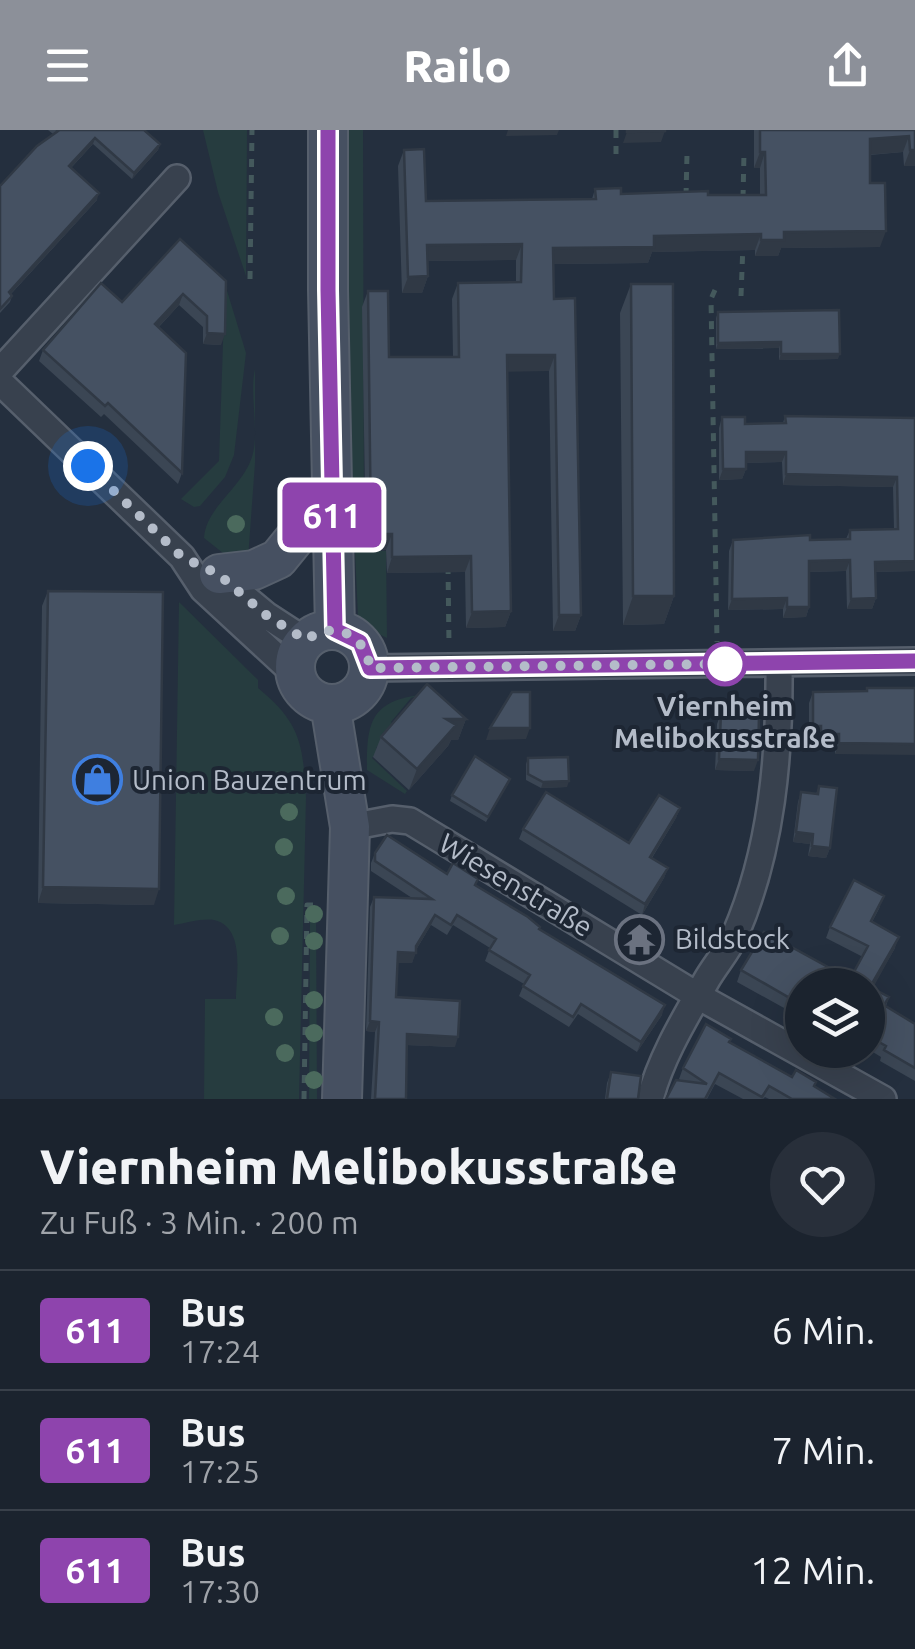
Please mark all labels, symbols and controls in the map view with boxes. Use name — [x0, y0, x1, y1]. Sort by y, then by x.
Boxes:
icon: menu — [40, 38, 95, 93]
icon: share — [820, 38, 875, 93]
text: Railo — [403, 40, 512, 91]
your location — [63, 441, 113, 491]
line badge: 611 — [274, 482, 390, 548]
text: 611 — [302, 495, 362, 535]
marker: Viernheim Melibokusstraße — [704, 643, 746, 685]
place label: Viernheim Melibokusstraße — [614, 690, 836, 753]
shop icon: Union Bauzentrum — [71, 754, 123, 806]
place label: Union Bauzentrum — [132, 764, 367, 795]
street label: Wiesenstraße — [434, 827, 598, 942]
temple icon: Bildstock — [614, 913, 666, 965]
place label: Bildstock — [675, 923, 790, 954]
map controls — [785, 968, 885, 1068]
button: layers — [785, 968, 885, 1068]
button: heart — [770, 1132, 875, 1237]
text: Viernheim Melibokusstraße — [40, 1139, 677, 1193]
text: Zu Fuß · 3 Min. · 200 m — [40, 1204, 359, 1240]
text: Bus — [180, 1291, 245, 1333]
text: 6 Min. — [772, 1309, 875, 1351]
text: 611 — [65, 1310, 125, 1350]
text: 17:24 — [180, 1333, 260, 1369]
text: Bus — [180, 1411, 245, 1453]
text: 7 Min. — [772, 1429, 875, 1471]
text: 611 — [65, 1430, 125, 1470]
text: 17:25 — [180, 1453, 260, 1489]
text: Bus — [180, 1531, 245, 1573]
text: 12 Min. — [750, 1549, 875, 1591]
text: 611 — [65, 1550, 125, 1590]
text: 17:30 — [180, 1573, 260, 1609]

